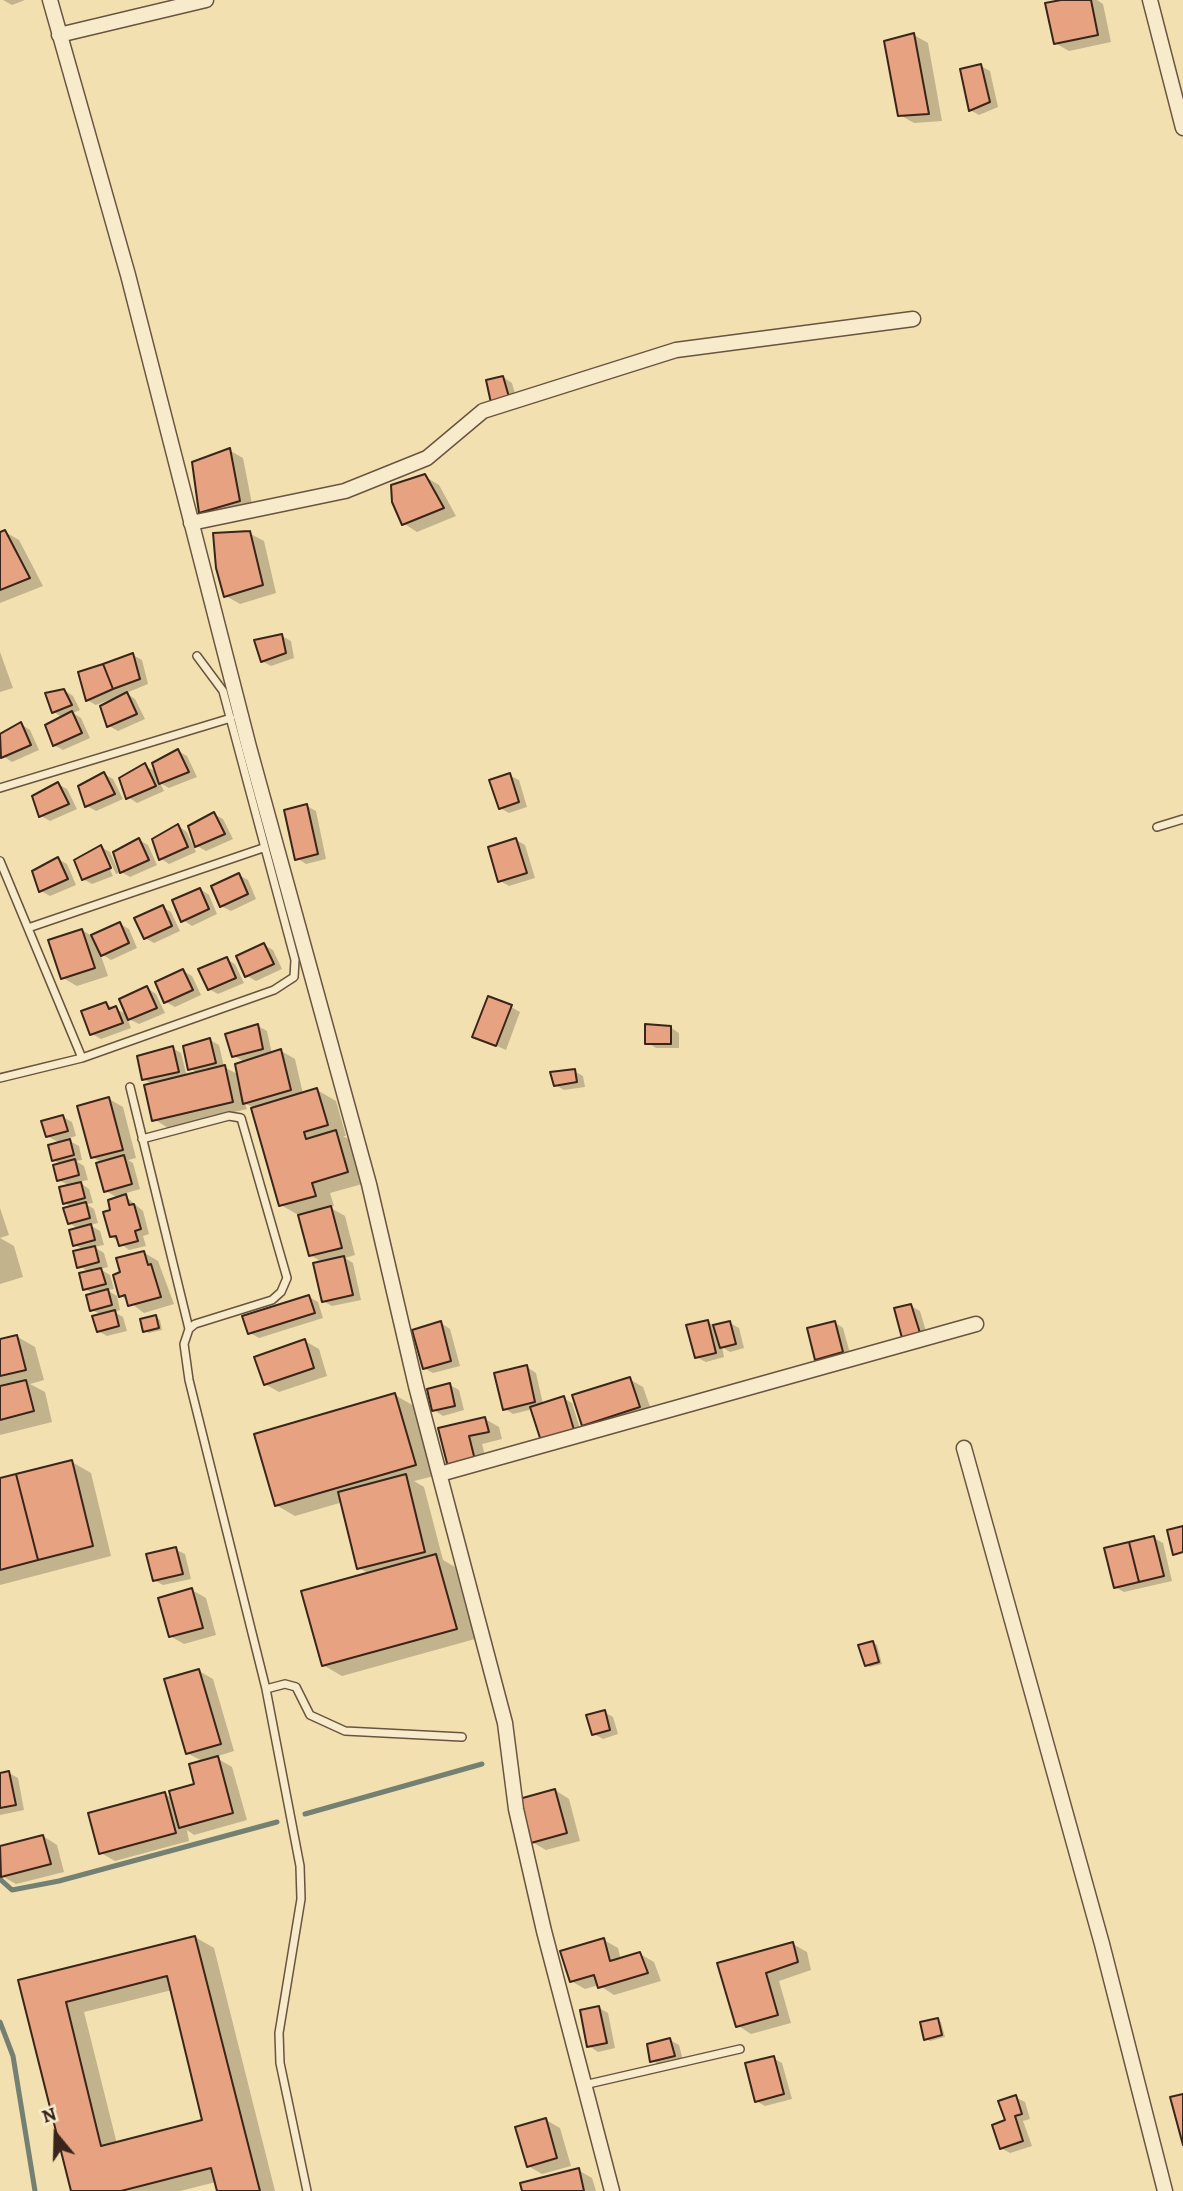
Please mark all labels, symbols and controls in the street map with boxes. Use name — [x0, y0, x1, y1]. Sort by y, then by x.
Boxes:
north arrow — [21, 2100, 91, 2170]
text: N — [38, 2101, 60, 2130]

